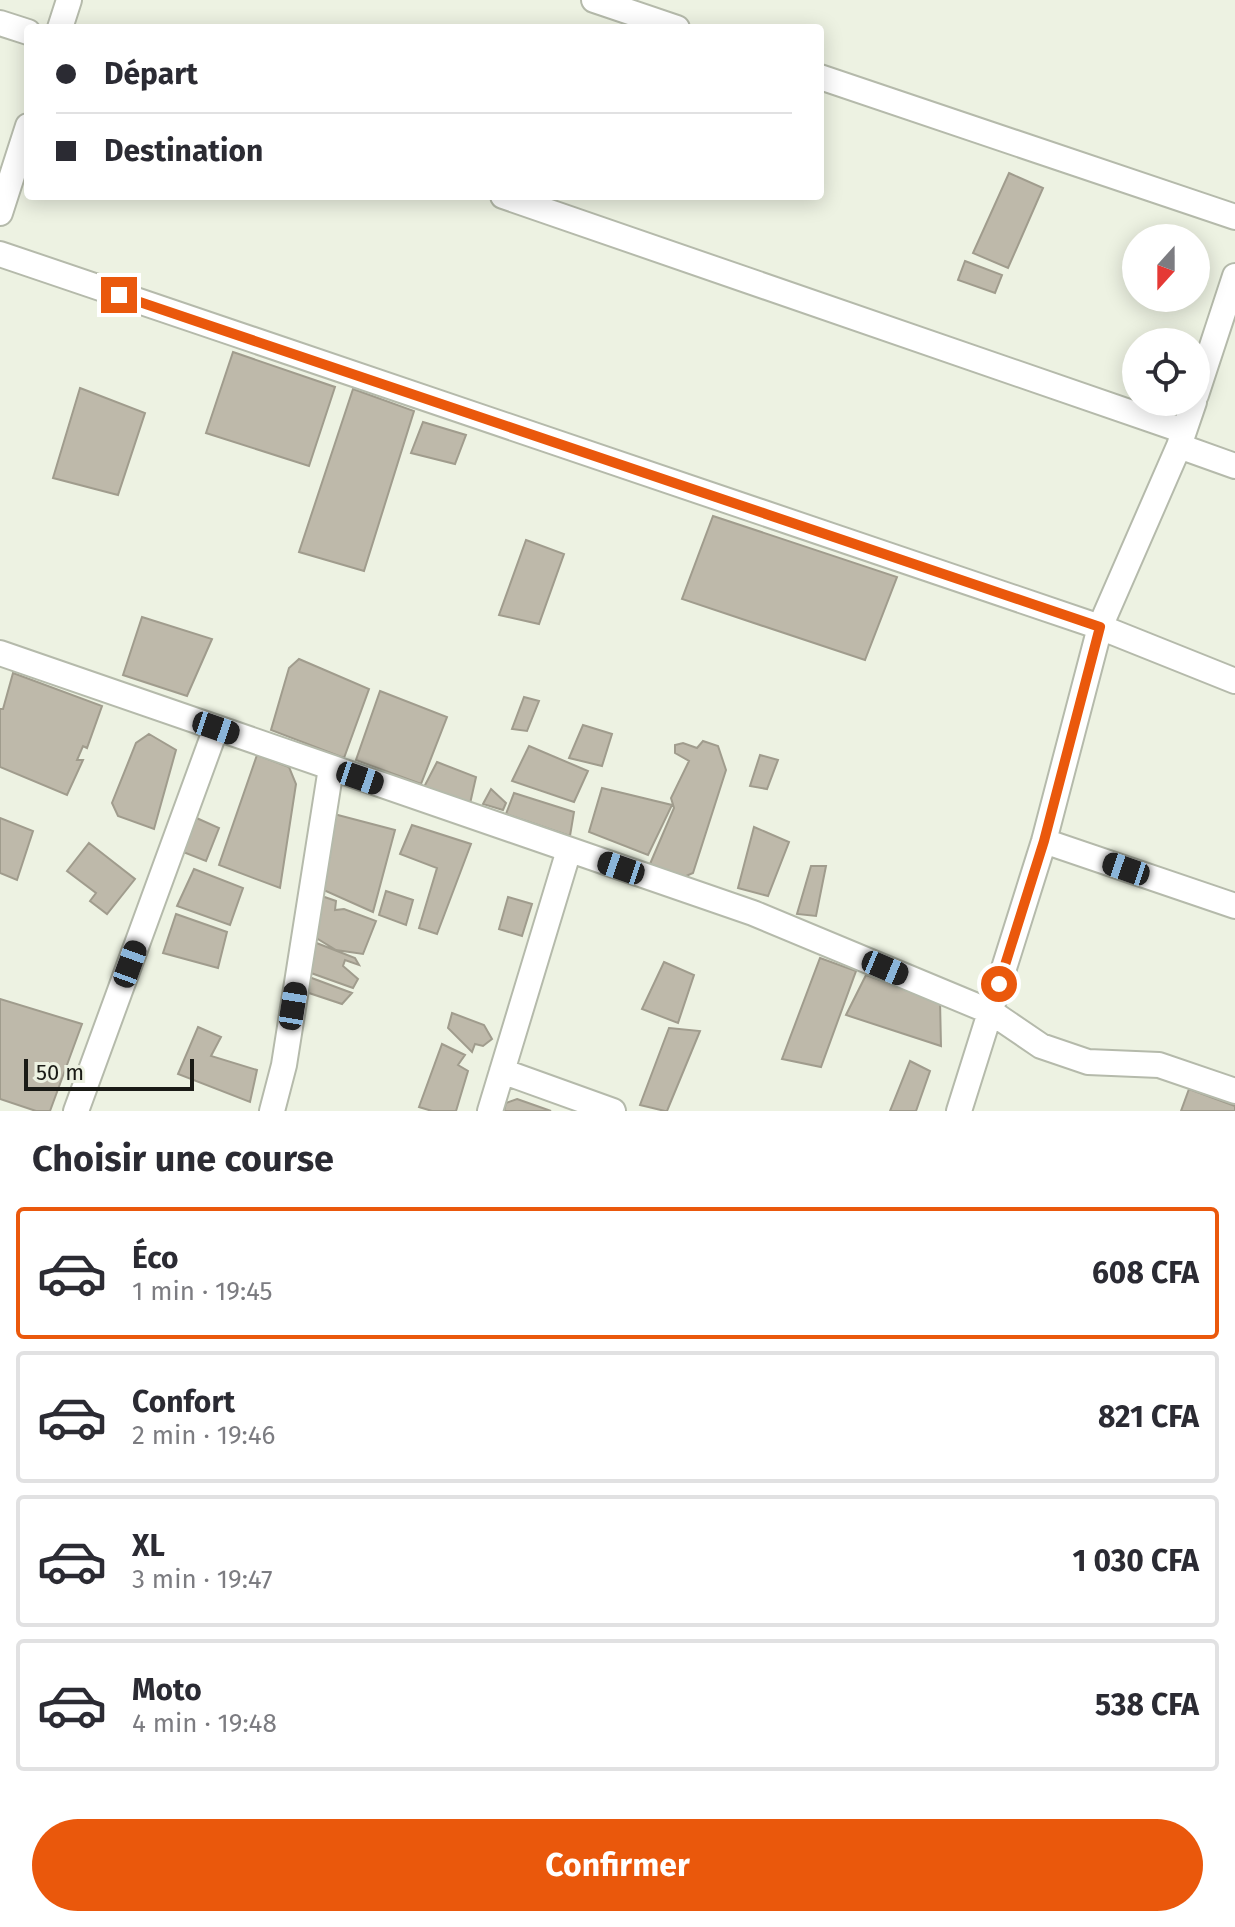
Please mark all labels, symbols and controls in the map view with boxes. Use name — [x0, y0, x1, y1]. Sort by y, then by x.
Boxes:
text: Départ — [104, 56, 198, 92]
text: Destination — [104, 133, 263, 169]
north arrow — [1122, 224, 1210, 312]
map controls — [1122, 224, 1210, 416]
route end — [101, 277, 137, 313]
button: locate — [1122, 328, 1210, 416]
car — [189, 709, 243, 747]
car — [333, 759, 387, 797]
car — [594, 849, 648, 887]
car — [1099, 850, 1153, 888]
car — [111, 937, 149, 991]
car — [858, 948, 912, 988]
route start — [981, 966, 1017, 1002]
car — [277, 980, 309, 1032]
scale bar — [24, 1055, 194, 1091]
text: 50 m — [36, 1059, 84, 1086]
text: Choisir une course — [32, 1137, 334, 1181]
icon: car — [36, 1237, 108, 1309]
text: Éco — [132, 1240, 178, 1276]
text: 608 CFA — [1092, 1255, 1199, 1291]
text: 1 min · 19:45 — [132, 1276, 273, 1307]
icon: car — [36, 1381, 108, 1453]
text: Confort — [132, 1384, 235, 1420]
text: 821 CFA — [1098, 1399, 1199, 1435]
text: 2 min · 19:46 — [132, 1420, 275, 1451]
icon: car — [36, 1525, 108, 1597]
text: XL — [132, 1528, 165, 1564]
text: 1 030 CFA — [1072, 1543, 1199, 1579]
text: 3 min · 19:47 — [132, 1564, 273, 1595]
icon: car — [36, 1669, 108, 1741]
text: Moto — [132, 1672, 202, 1708]
text: 538 CFA — [1095, 1687, 1199, 1723]
text: 4 min · 19:48 — [132, 1708, 277, 1739]
button: Confirmer — [32, 1819, 1203, 1911]

